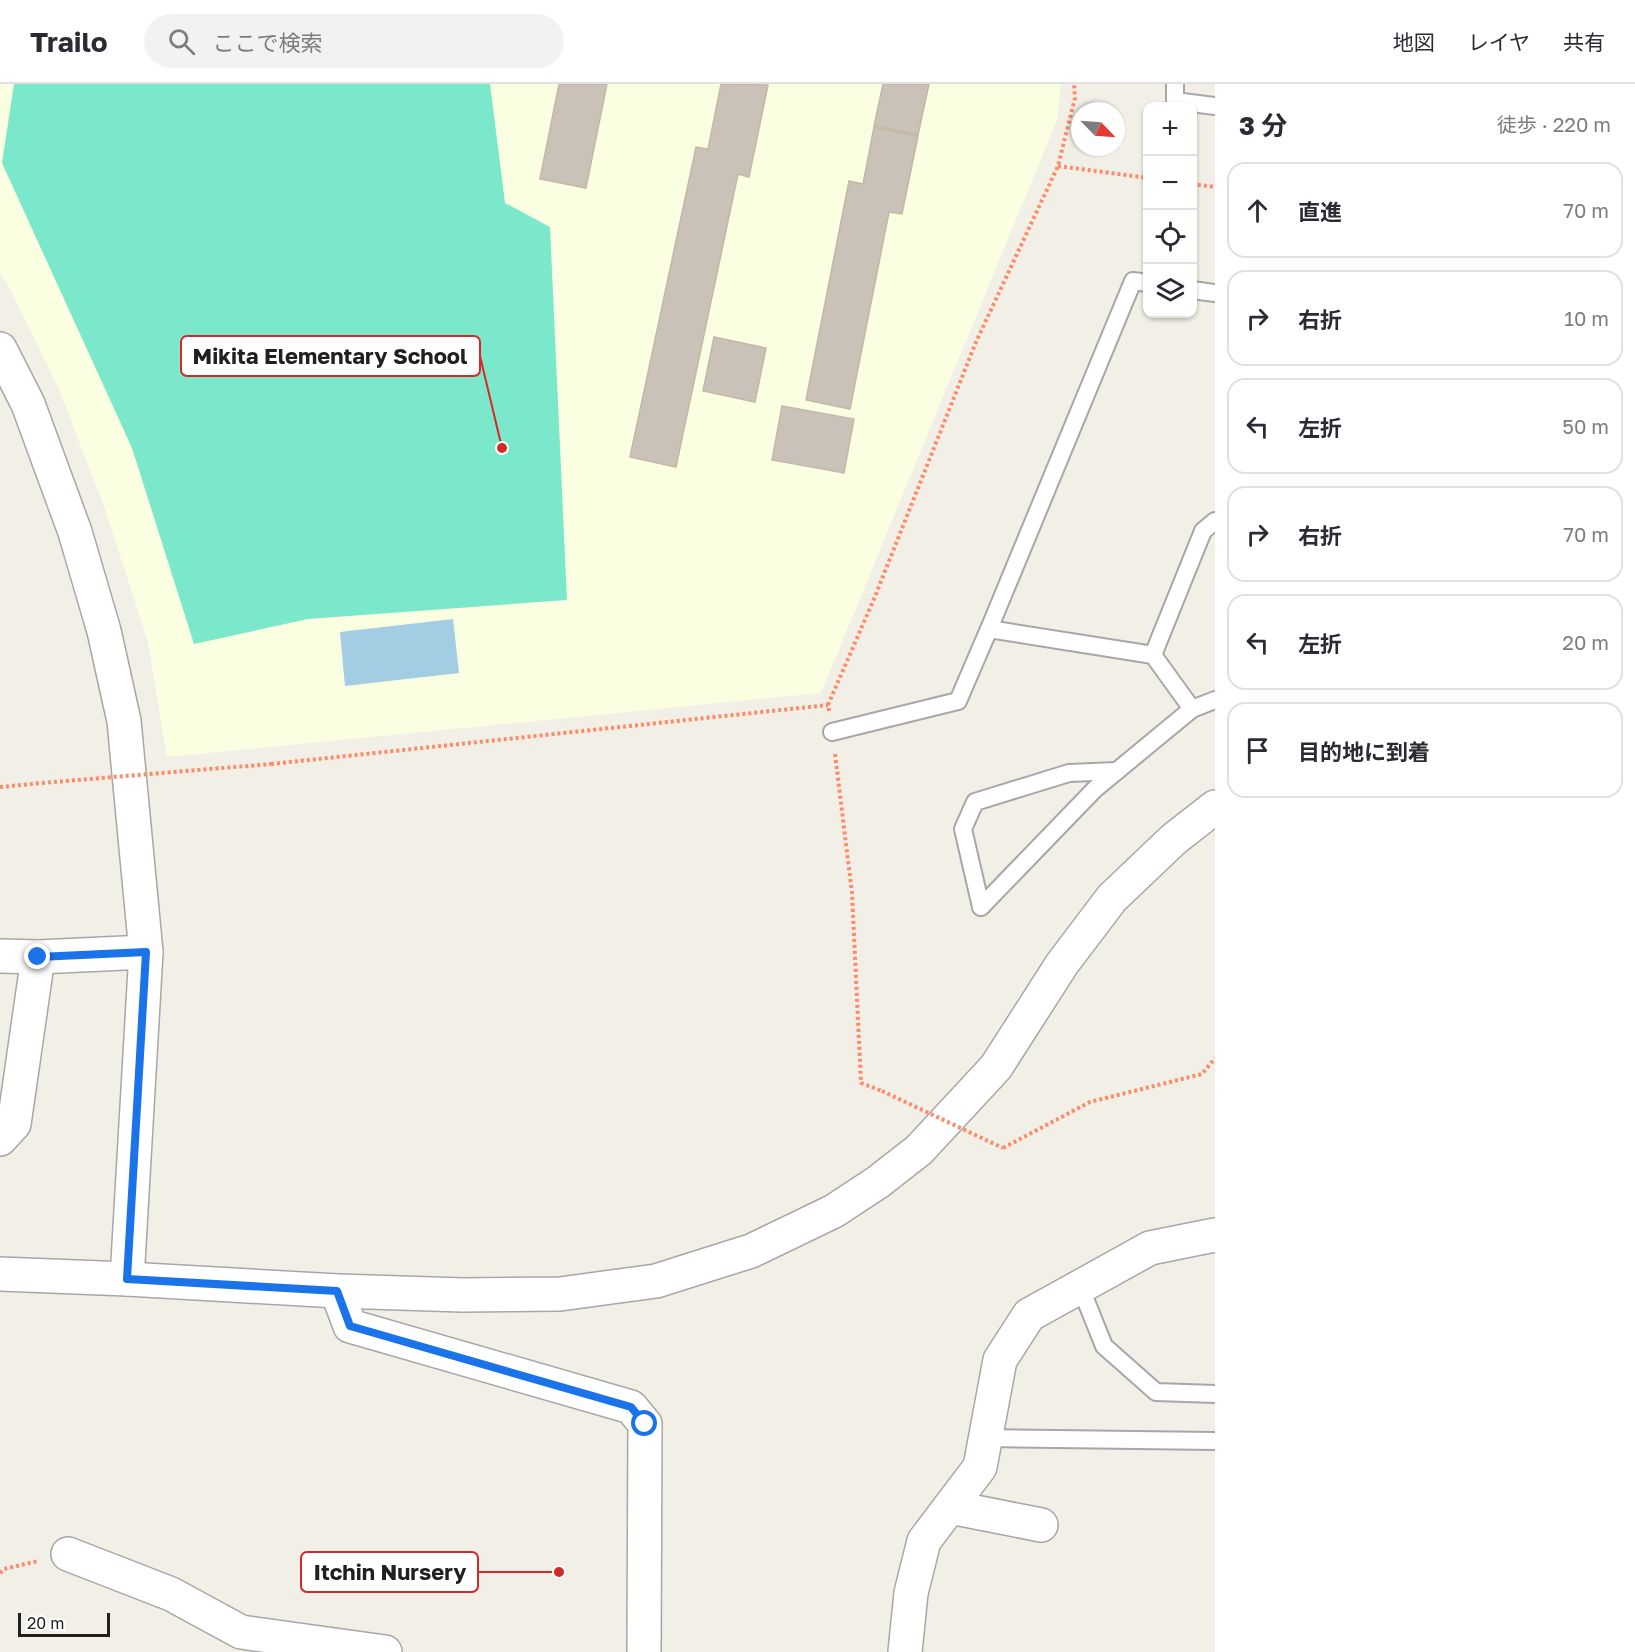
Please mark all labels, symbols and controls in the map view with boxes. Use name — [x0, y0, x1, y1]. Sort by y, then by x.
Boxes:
search box — [144, 14, 564, 68]
text: Trailo — [30, 25, 108, 58]
icon: search — [165, 25, 198, 58]
text: ここで検索 — [213, 29, 323, 56]
text: 地図 — [1393, 29, 1435, 55]
text: レイヤ — [1468, 29, 1530, 55]
text: 共有 — [1563, 29, 1605, 55]
north arrow — [1071, 102, 1125, 156]
map controls — [1143, 102, 1197, 318]
button: + — [1143, 102, 1197, 156]
text: 3 分 — [1239, 110, 1287, 141]
text: 徒歩 · 220 m — [1497, 112, 1611, 136]
button: − — [1143, 156, 1197, 210]
icon: ahead — [1241, 194, 1274, 227]
text: 直進 — [1298, 198, 1342, 225]
text: 70 m — [1563, 198, 1609, 222]
button: locate — [1143, 210, 1197, 264]
button: layers — [1143, 264, 1197, 318]
icon: right — [1241, 302, 1274, 335]
text: 右折 — [1298, 306, 1342, 333]
text: 10 m — [1564, 306, 1609, 330]
callout: Mikita Elementary School — [181, 336, 480, 376]
text: Mikita Elementary School — [193, 342, 467, 369]
icon: left — [1241, 410, 1274, 443]
text: 左折 — [1298, 414, 1342, 441]
text: 50 m — [1562, 414, 1609, 438]
icon: right — [1241, 518, 1274, 551]
text: 右折 — [1298, 522, 1342, 549]
text: 70 m — [1563, 522, 1609, 546]
icon: left — [1241, 626, 1274, 659]
text: 左折 — [1298, 630, 1342, 657]
text: 20 m — [1562, 630, 1609, 654]
icon: arrive — [1241, 734, 1274, 767]
text: 目的地に到着 — [1298, 738, 1430, 765]
route end — [24, 943, 50, 969]
route start — [631, 1410, 657, 1436]
callout: Itchin Nursery — [301, 1552, 478, 1592]
text: Itchin Nursery — [313, 1558, 467, 1585]
scale bar — [18, 1610, 110, 1638]
text: 20 m — [27, 1613, 64, 1633]

